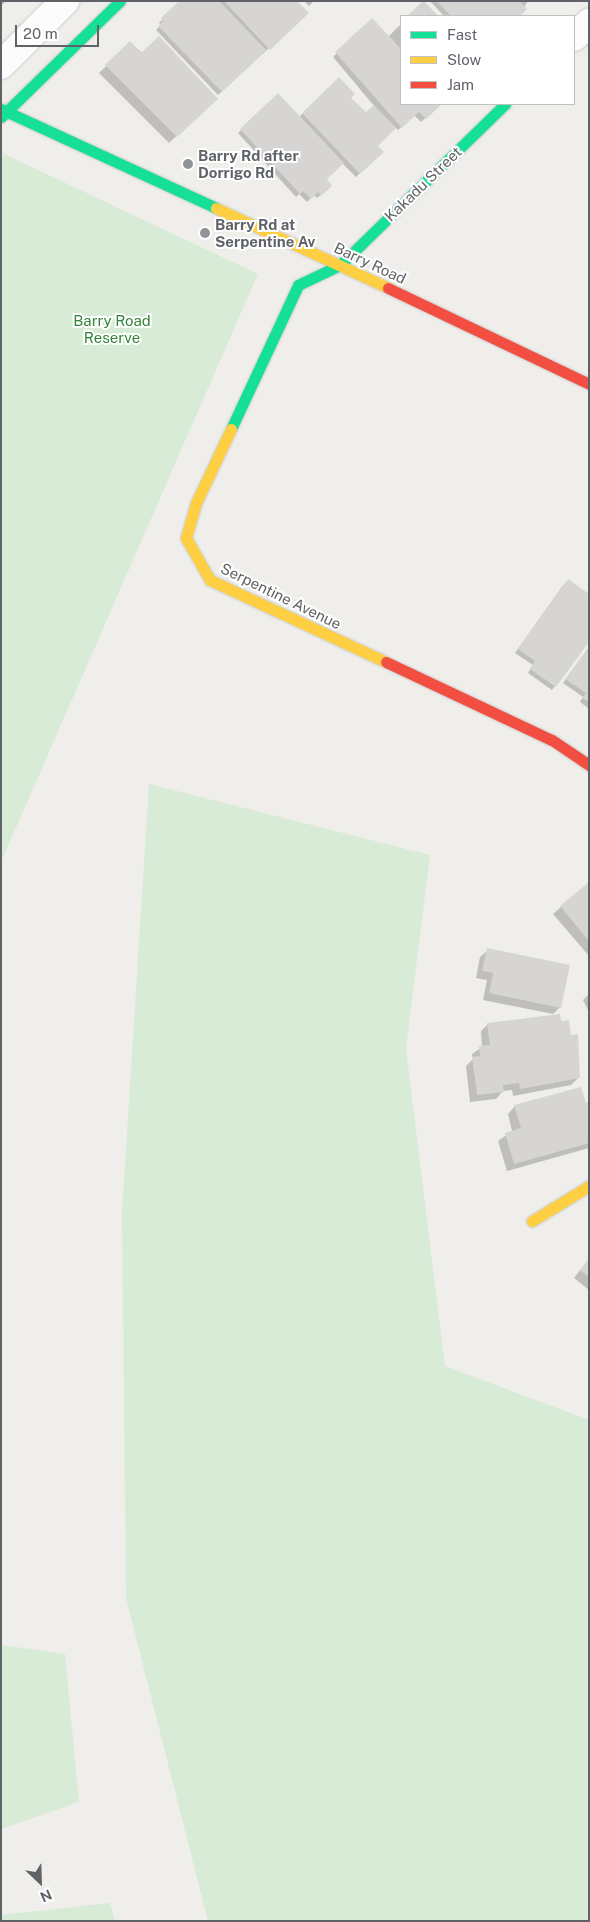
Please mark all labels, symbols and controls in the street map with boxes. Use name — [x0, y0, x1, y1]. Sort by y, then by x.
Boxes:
scale bar — [18, 15, 101, 47]
legend — [400, 15, 575, 105]
text: 20 m — [23, 25, 58, 42]
text: Fast — [447, 26, 477, 43]
text: Slow — [447, 51, 481, 68]
text: Jam — [447, 76, 474, 93]
street label: Kakadu Street — [381, 143, 465, 225]
place label: Barry Rd after Dorrigo Rd — [198, 146, 299, 181]
marker: Barry Rd after Dorrigo Rd — [182, 158, 194, 170]
place label: Barry Rd at Serpentine Av — [215, 215, 315, 250]
marker: Barry Rd at Serpentine Av — [199, 227, 211, 239]
street label: Barry Road — [331, 238, 409, 288]
park label: Barry Road Reserve — [73, 311, 151, 346]
street label: Serpentine Avenue — [218, 559, 344, 633]
north arrow — [15, 1857, 65, 1907]
text: N — [38, 1886, 54, 1905]

